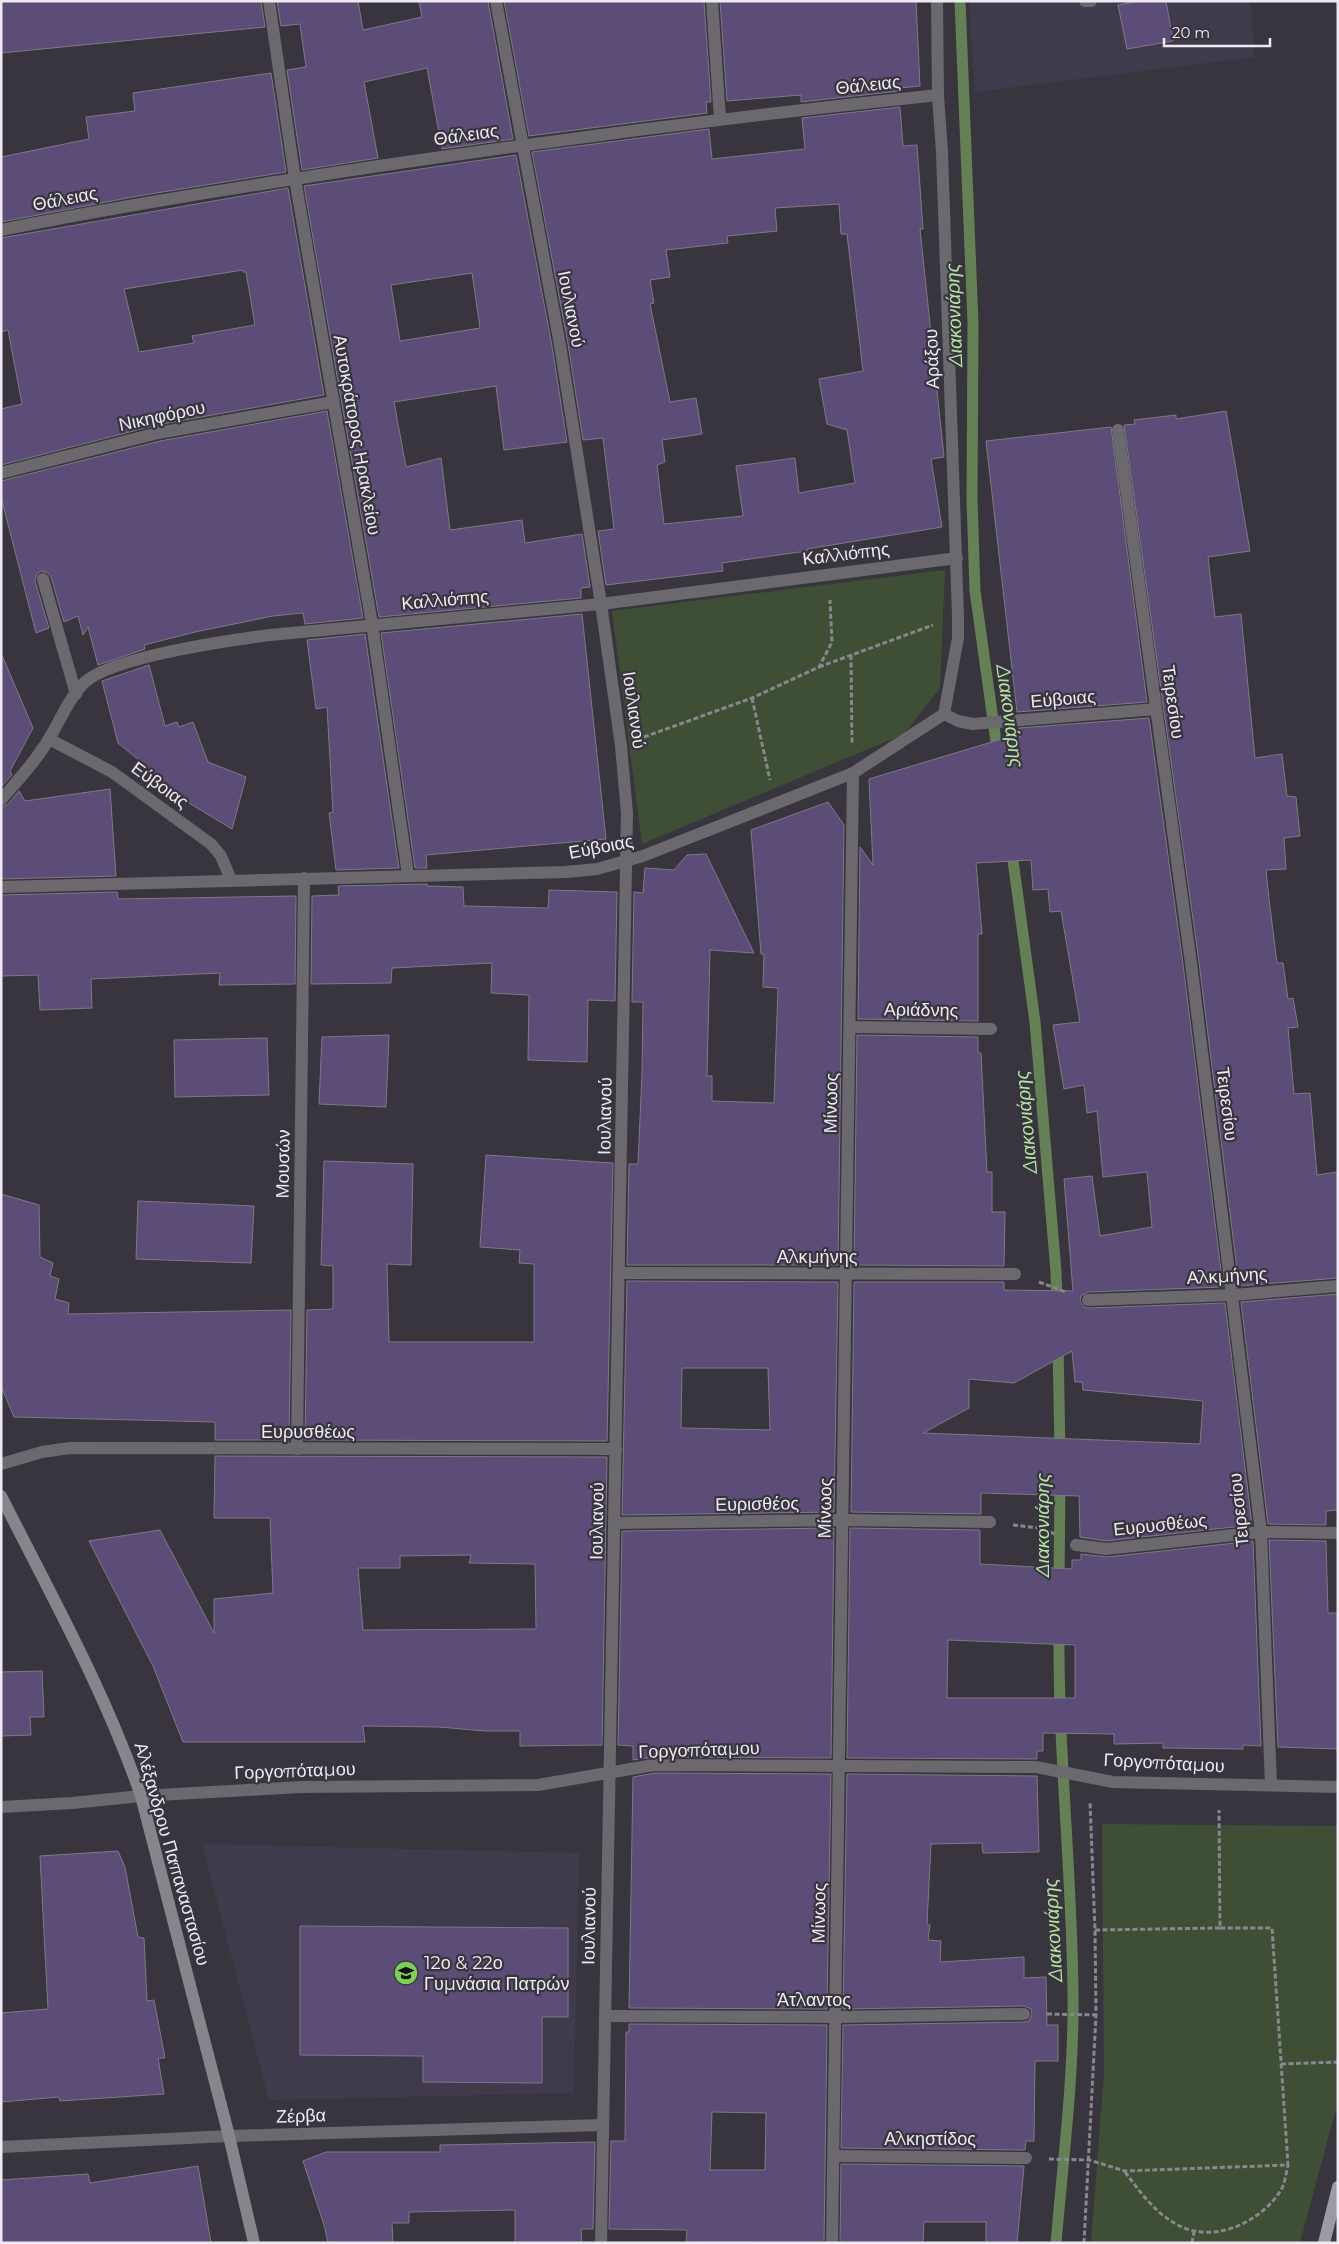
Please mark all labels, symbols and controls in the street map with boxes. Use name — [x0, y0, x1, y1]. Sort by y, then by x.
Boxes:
scale bar — [1164, 15, 1270, 47]
text: 20 m — [1172, 23, 1210, 42]
street label: Θάλειας — [834, 71, 902, 99]
street label: Θάλειας — [432, 120, 500, 150]
street label: Θάλειας — [31, 182, 99, 216]
water label: Διακονιάρης — [941, 262, 967, 368]
street label: Ιουλιανού — [553, 269, 589, 349]
street label: Αράξου — [920, 329, 944, 389]
street label: Αυτοκράτορος Ηρακλείου — [329, 333, 385, 537]
street label: Νικηφόρου — [117, 396, 207, 436]
street label: Καλλιόπης — [801, 538, 891, 570]
street label: Καλλιόπης — [401, 585, 490, 615]
water label: Διακονιάρης — [991, 662, 1029, 770]
street label: Τειρεσίου — [1157, 664, 1189, 740]
street label: Ιουλιανού — [618, 670, 650, 750]
street label: Εύβοιας — [1030, 685, 1097, 713]
street label: Εύβοιας — [127, 757, 193, 813]
street label: Εύβοιας — [567, 830, 635, 864]
street label: Αριάδνης — [884, 998, 959, 1022]
street label: Τειρεσίου — [1212, 1066, 1242, 1142]
water label: Διακονιάρης — [1010, 1069, 1042, 1176]
street label: Μίνωος — [819, 1072, 843, 1134]
street label: Ιουλιανού — [593, 1077, 617, 1155]
street label: Μουσών — [271, 1129, 295, 1199]
street label: Αλκμήνης — [777, 1246, 858, 1268]
street label: Αλκμήνης — [1186, 1263, 1268, 1289]
street label: Ευρυσθέως — [261, 1421, 355, 1443]
water label: Διακονιάρης — [1031, 1472, 1054, 1578]
street label: Τειρεσίου — [1224, 1472, 1254, 1548]
street label: Μίνωος — [813, 1477, 837, 1539]
street label: Ιουλιανού — [585, 1482, 609, 1560]
street label: Ευρισθέος — [715, 1492, 799, 1516]
street label: Ευρυσθέως — [1112, 1509, 1208, 1541]
street label: Γοργοπόταμου — [638, 1737, 760, 1763]
street label: Αλέξανδρου Παπαναστασίου — [130, 1740, 214, 1968]
street label: Γοργοπόταμου — [1103, 1749, 1225, 1777]
street label: Γοργοπόταμου — [234, 1758, 356, 1784]
water label: Διακονιάρης — [1039, 1877, 1067, 1983]
street label: Μίνωος — [807, 1882, 831, 1944]
street label: Ιουλιανού — [577, 1887, 601, 1965]
place label: 12ο & 22ο Γυμνάσια Πατρών — [424, 1952, 569, 1995]
school or university icon: 12ο & 22ο Γυμνάσια Πατρών — [393, 1960, 419, 1986]
street label: Άτλαντος — [777, 1989, 851, 2011]
street label: Ζέρβα — [276, 2104, 326, 2128]
street label: Αλκηστίδος — [884, 2128, 976, 2150]

